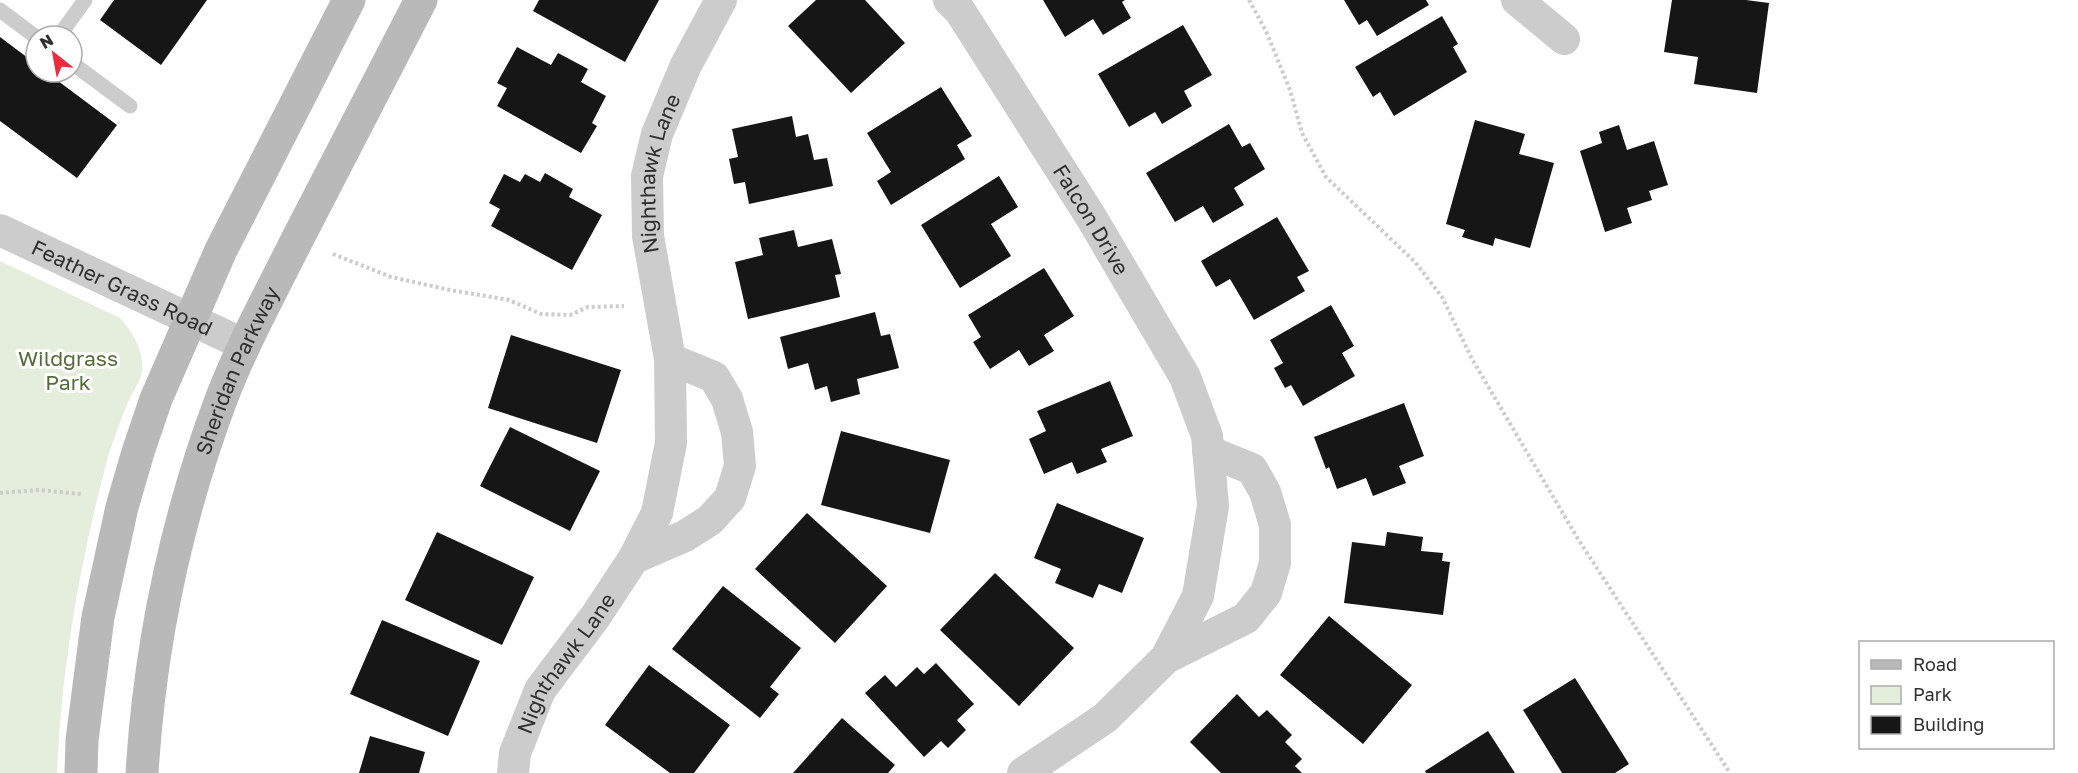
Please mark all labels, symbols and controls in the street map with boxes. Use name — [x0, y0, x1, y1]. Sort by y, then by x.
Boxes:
north arrow — [24, 24, 84, 84]
text: N — [36, 29, 57, 53]
street label: Nighthawk Lane — [634, 90, 686, 256]
street label: Falcon Drive — [1048, 159, 1135, 279]
street label: Feather Grass Road — [28, 234, 217, 341]
street label: Sheridan Parkway — [190, 281, 285, 458]
park label: Wildgrass Park — [18, 345, 118, 395]
street label: Nighthawk Lane — [511, 588, 620, 737]
legend — [1859, 641, 2054, 749]
text: Road — [1913, 653, 1957, 675]
text: Park — [1913, 683, 1952, 705]
text: Building — [1913, 713, 1984, 735]

